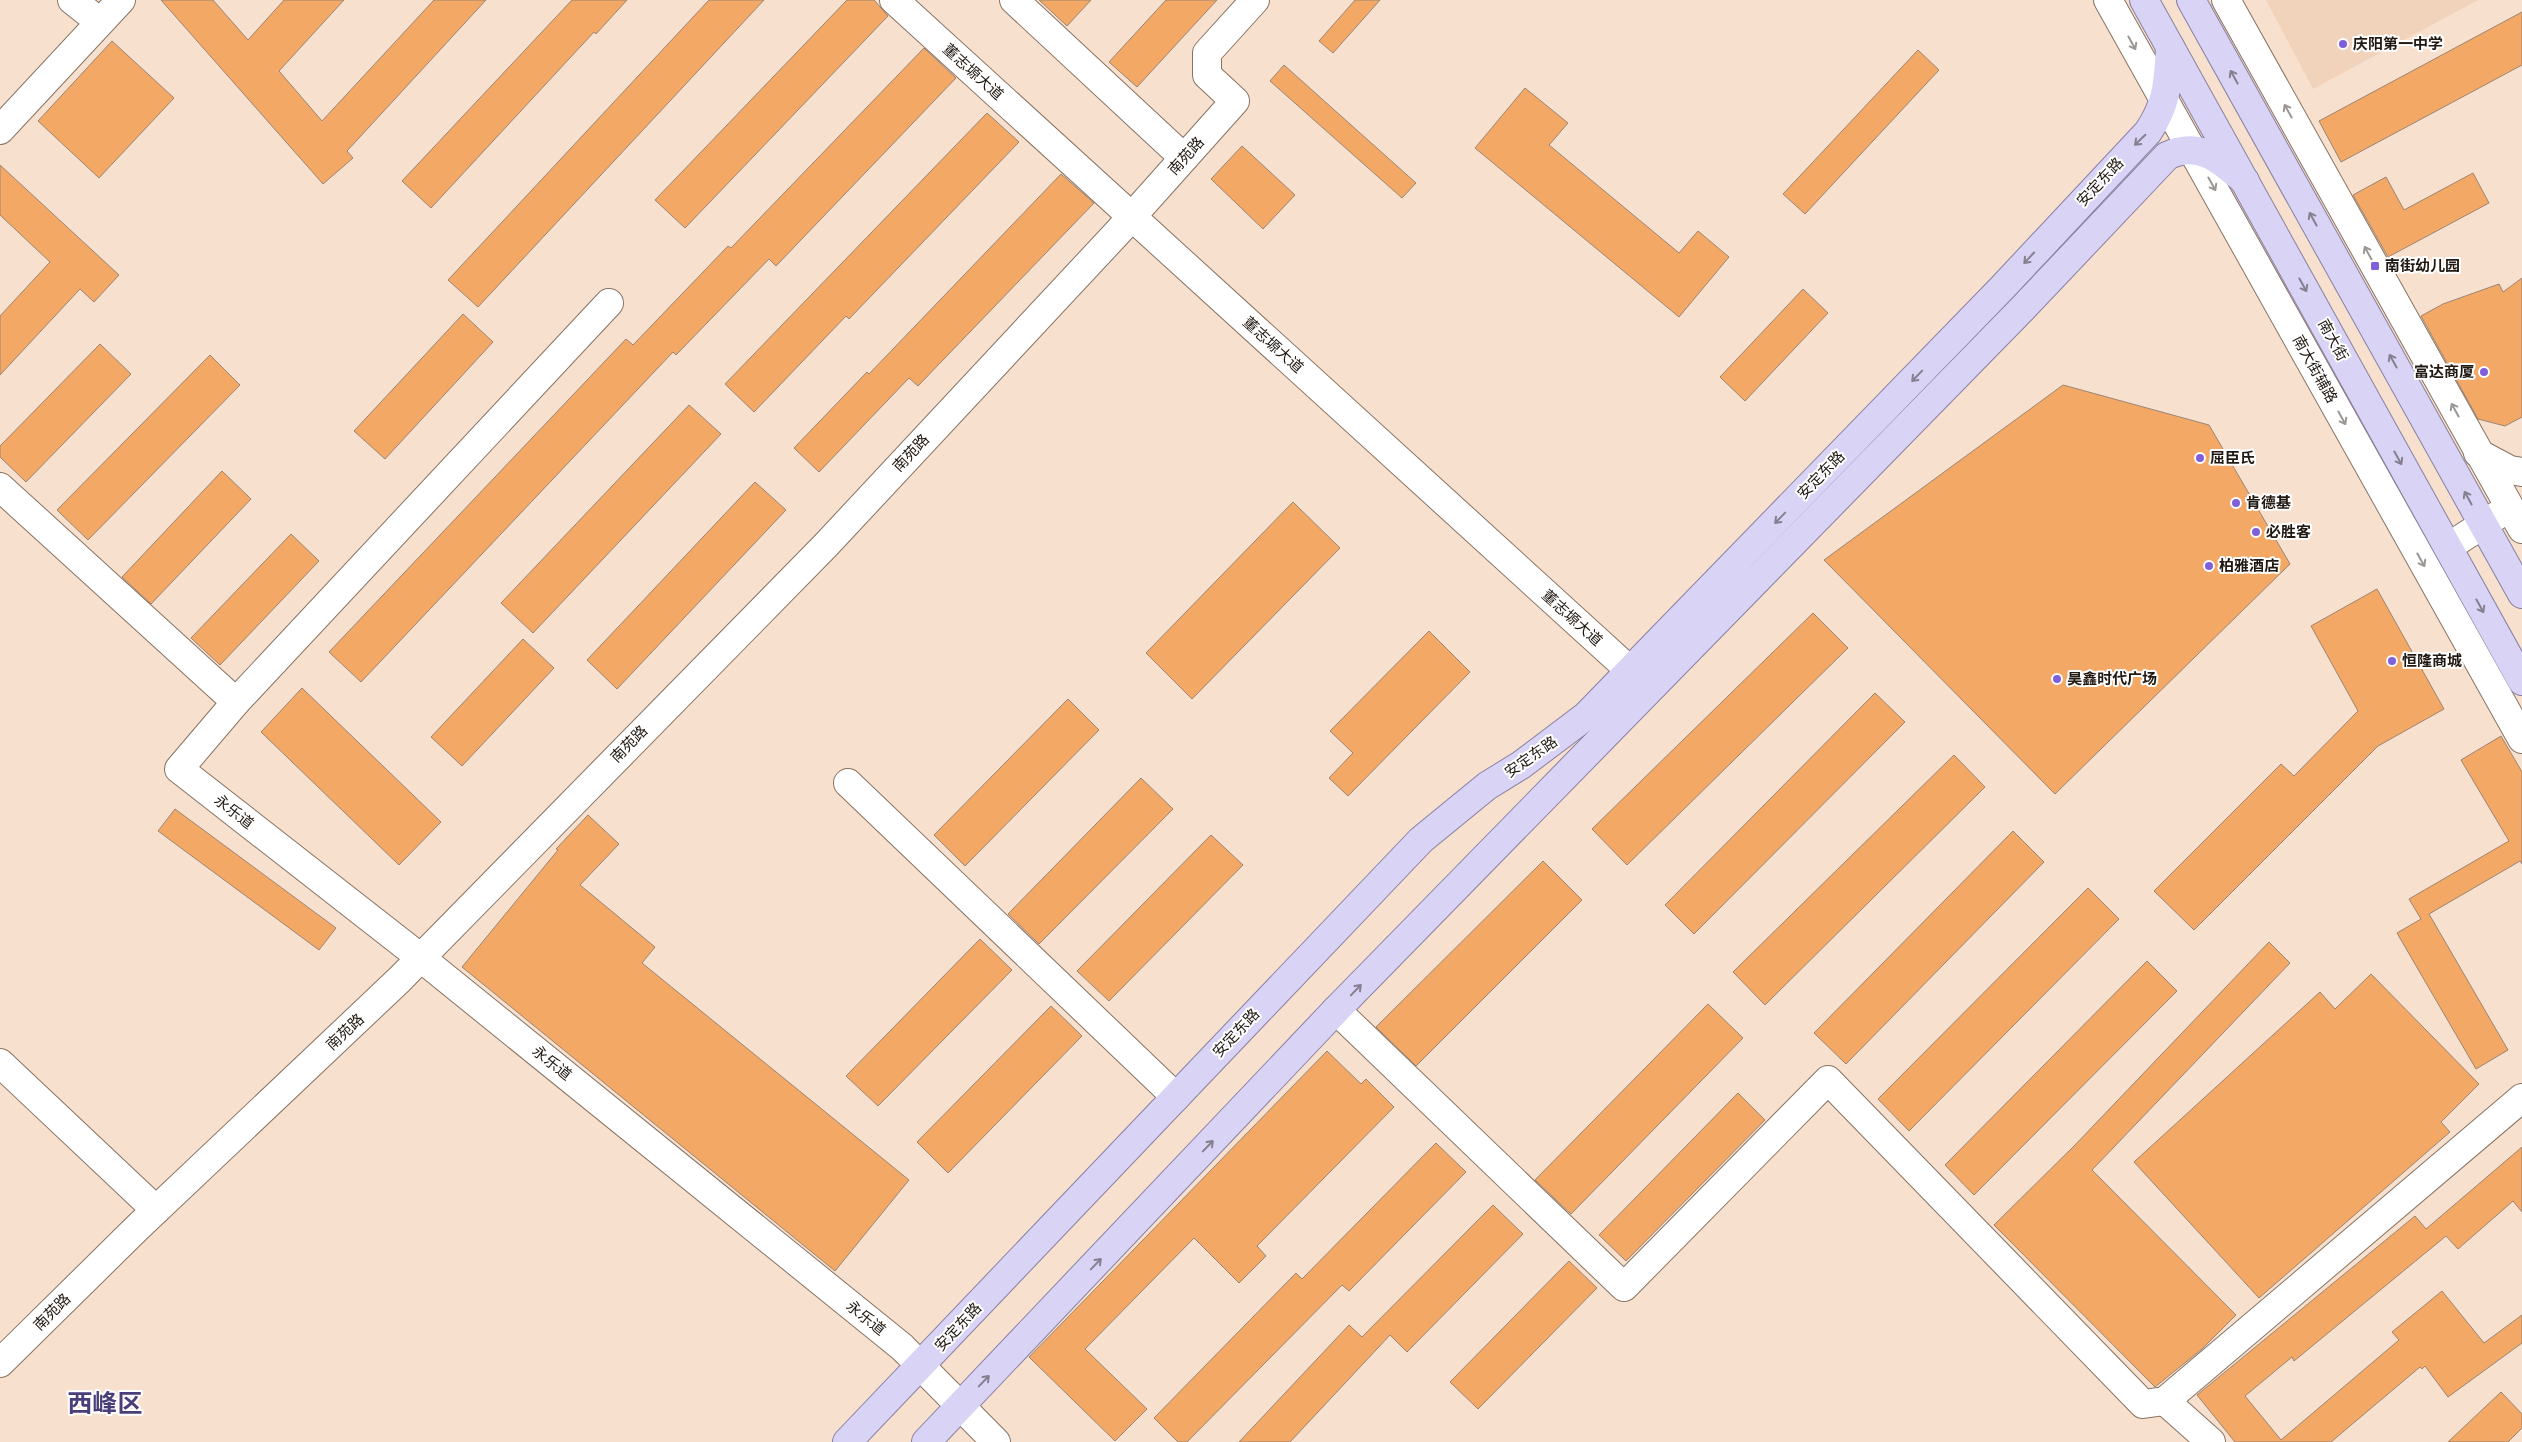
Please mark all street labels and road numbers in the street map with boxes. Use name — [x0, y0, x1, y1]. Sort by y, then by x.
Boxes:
street label: 董志塬大道 — [938, 39, 1008, 105]
street label: 南苑路 — [1164, 133, 1208, 179]
street label: 安定东路 — [2072, 153, 2128, 211]
street label: 董志塬大道 — [1238, 312, 1308, 378]
street label: 南大街 — [2313, 315, 2353, 365]
street label: 南大街辅路 — [2288, 331, 2342, 407]
street label: 南苑路 — [888, 430, 934, 476]
street label: 安定东路 — [1793, 446, 1849, 504]
street label: 董志塬大道 — [1537, 585, 1607, 651]
street label: 南苑路 — [606, 721, 652, 767]
street label: 安定东路 — [1501, 732, 1561, 782]
street label: 永乐道 — [210, 790, 258, 834]
street label: 安定东路 — [1208, 1004, 1264, 1062]
street label: 南苑路 — [322, 1009, 368, 1055]
street label: 永乐道 — [528, 1041, 576, 1085]
street label: 南苑路 — [29, 1289, 75, 1335]
street label: 永乐道 — [842, 1296, 890, 1340]
street label: 安定东路 — [930, 1298, 986, 1356]

